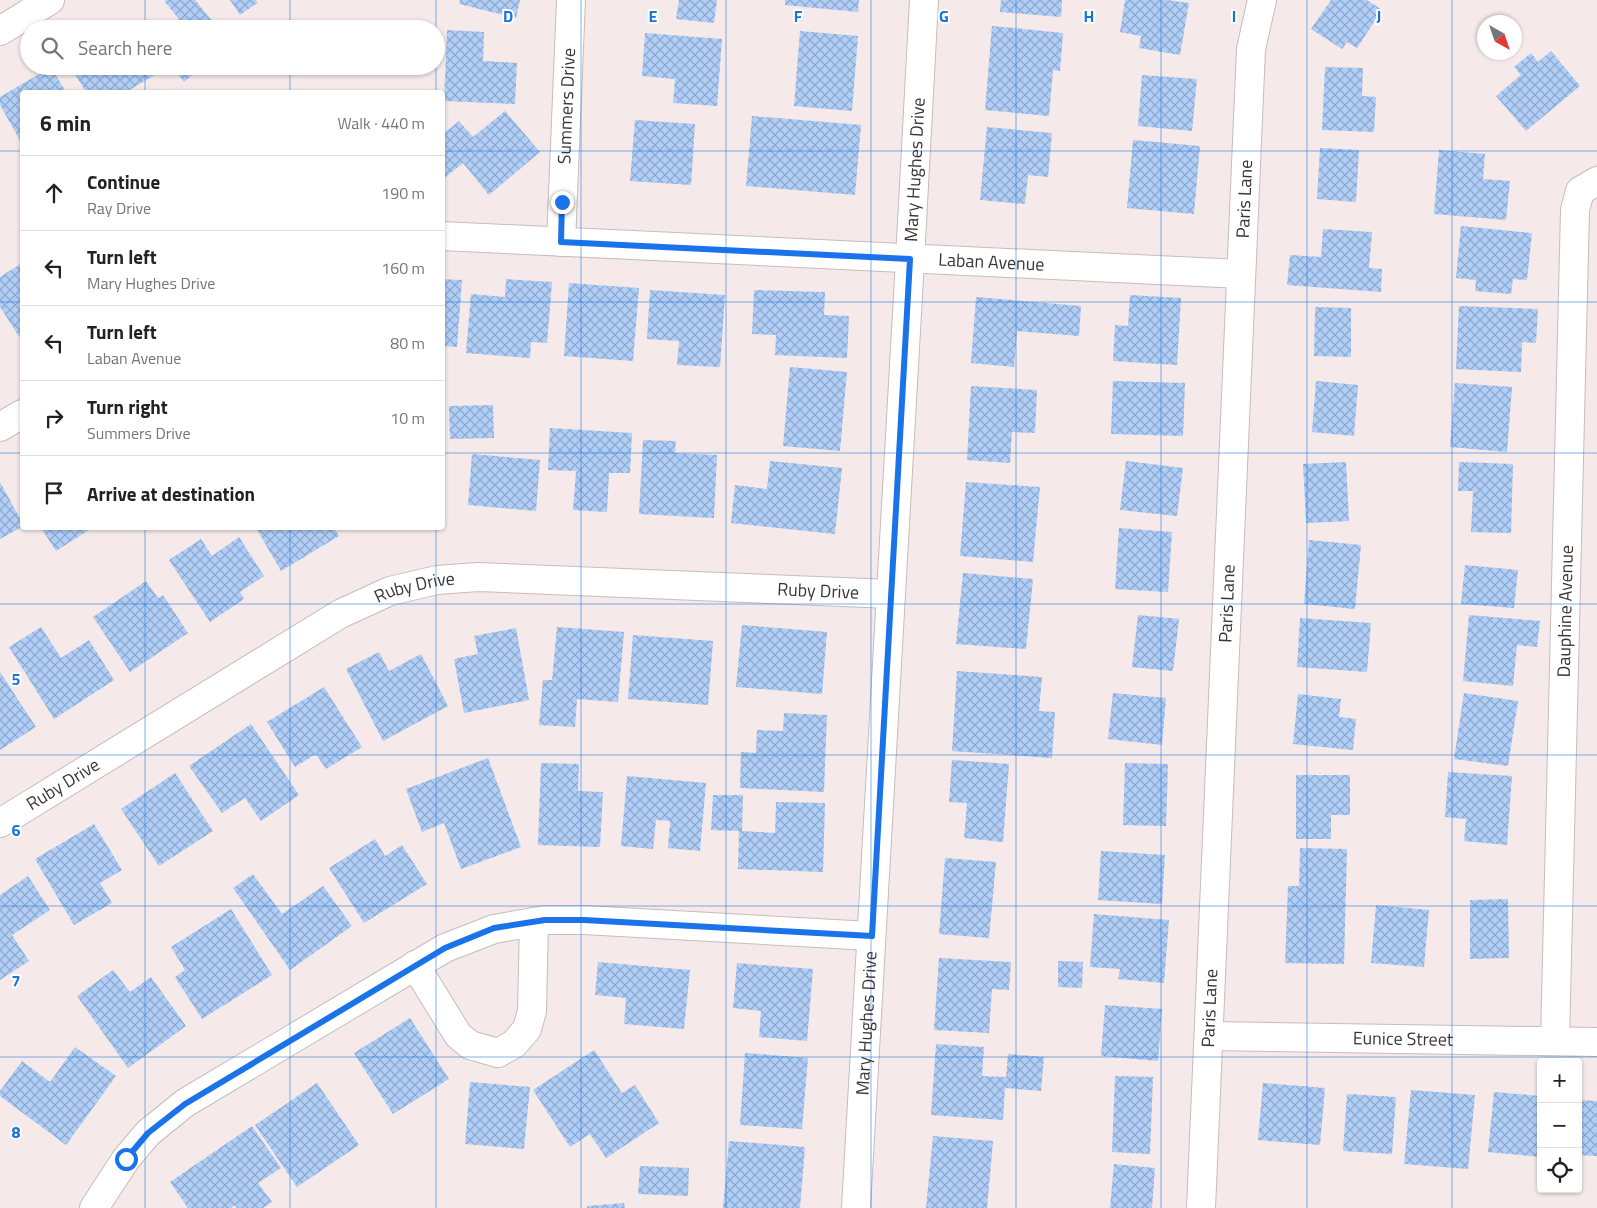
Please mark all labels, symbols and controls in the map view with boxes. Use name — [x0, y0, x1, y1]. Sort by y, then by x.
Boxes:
text: D — [503, 4, 513, 28]
text: E — [649, 4, 658, 28]
text: F — [794, 4, 803, 28]
text: G — [939, 4, 949, 28]
text: H — [1084, 4, 1094, 28]
text: I — [1232, 4, 1236, 28]
text: J — [1377, 4, 1381, 28]
north arrow — [1477, 15, 1522, 60]
search box — [20, 20, 445, 75]
text: Search here — [78, 33, 172, 62]
icon: search — [38, 34, 66, 62]
street label: Summers Drive — [550, 47, 582, 165]
street label: Mary Hughes Drive — [897, 97, 932, 243]
text: 6 min — [40, 107, 91, 139]
text: Walk · 440 m — [337, 111, 425, 135]
street label: Paris Lane — [1229, 159, 1259, 239]
text: Continue — [87, 167, 160, 196]
icon: ahead — [40, 179, 68, 207]
text: 190 m — [381, 181, 425, 205]
route end — [551, 191, 574, 214]
text: Ray Drive — [87, 196, 151, 220]
text: Turn left — [87, 242, 157, 271]
street label: Laban Avenue — [938, 246, 1045, 278]
icon: left — [40, 254, 68, 282]
text: 160 m — [381, 256, 425, 280]
text: Mary Hughes Drive — [87, 271, 215, 295]
text: Turn left — [87, 317, 157, 346]
icon: left — [40, 329, 68, 357]
text: 80 m — [390, 331, 425, 355]
text: Laban Avenue — [87, 346, 181, 370]
text: Turn right — [87, 392, 168, 421]
icon: right — [40, 404, 68, 432]
text: 10 m — [390, 406, 425, 430]
text: Summers Drive — [87, 421, 191, 445]
icon: arrive — [40, 479, 68, 507]
text: Arrive at destination — [87, 479, 255, 508]
street label: Dauphine Avenue — [1550, 545, 1580, 678]
street label: Paris Lane — [1211, 564, 1242, 643]
street label: Ruby Drive — [369, 565, 455, 610]
street label: Ruby Drive — [777, 575, 860, 606]
text: 5 — [12, 667, 21, 691]
street label: Ruby Drive — [21, 751, 105, 817]
text: 6 — [12, 818, 21, 842]
street label: Mary Hughes Drive — [848, 950, 884, 1096]
street label: Paris Lane — [1194, 968, 1224, 1048]
text: 7 — [12, 969, 20, 993]
street label: Eunice Street — [1353, 1024, 1454, 1053]
map controls — [1537, 1058, 1582, 1193]
button: + — [1537, 1058, 1582, 1103]
button: − — [1537, 1103, 1582, 1148]
text: 8 — [12, 1120, 21, 1144]
route start — [115, 1148, 138, 1171]
button: locate — [1537, 1148, 1582, 1193]

